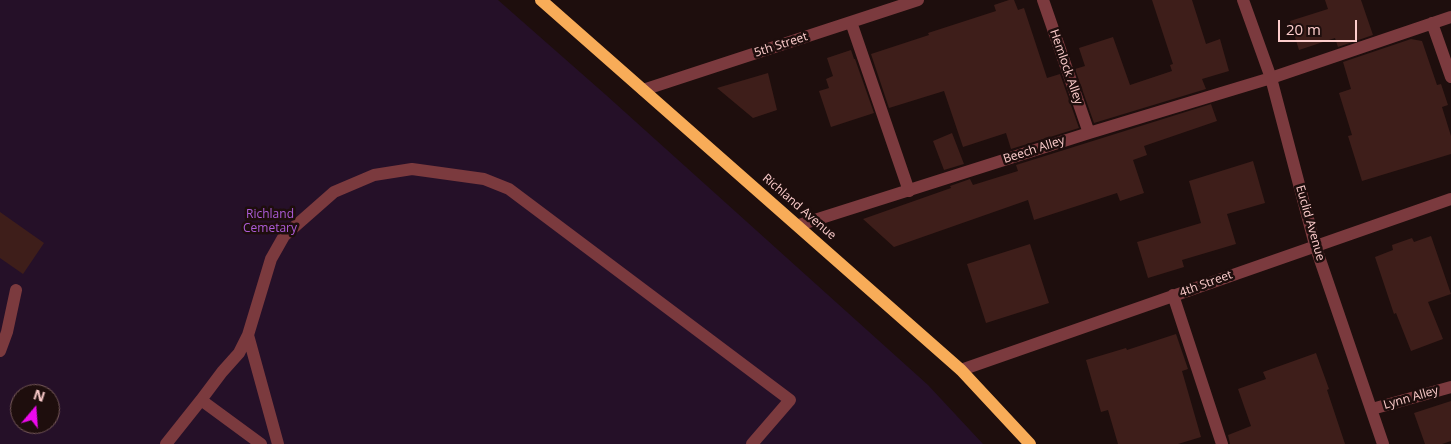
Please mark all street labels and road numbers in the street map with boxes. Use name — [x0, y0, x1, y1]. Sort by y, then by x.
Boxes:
street label: Hemlock Alley — [1046, 28, 1086, 106]
street label: 5th Street — [753, 30, 809, 60]
street label: Beech Alley — [1001, 133, 1067, 167]
street label: Richland Avenue — [759, 171, 839, 243]
street label: Euclid Avenue — [1292, 183, 1328, 263]
street label: 4th Street — [1178, 268, 1234, 300]
street label: Lynn Alley — [1382, 383, 1440, 413]

